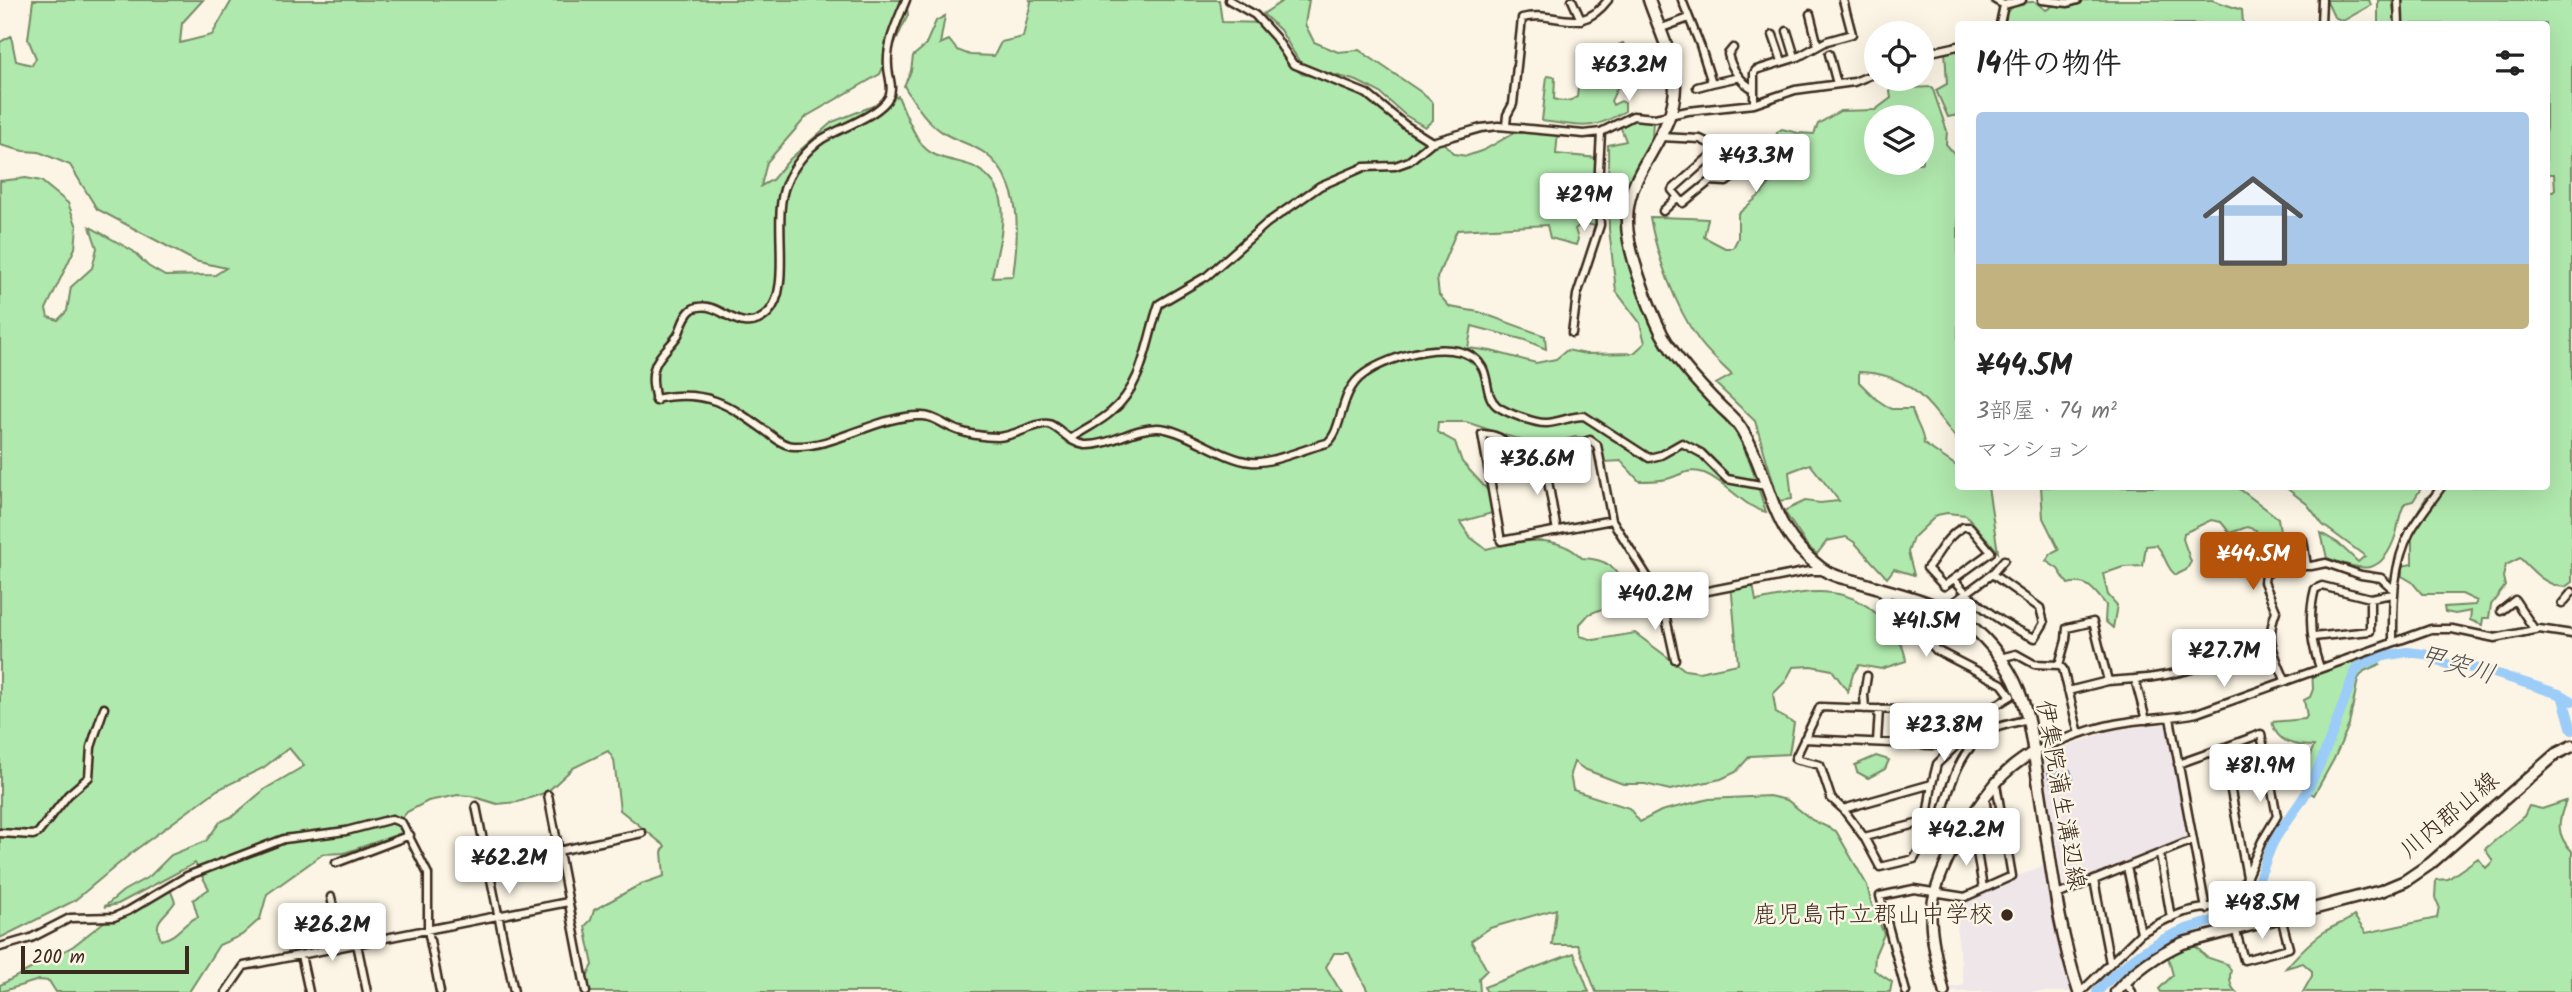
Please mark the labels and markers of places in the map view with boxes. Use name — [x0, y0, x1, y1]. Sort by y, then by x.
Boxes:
pin: ¥63.2M — [1572, 43, 1686, 103]
pin: ¥43.3M — [1699, 134, 1813, 194]
pin: ¥29M — [1543, 174, 1625, 233]
pin: ¥36.6M — [1480, 438, 1594, 497]
pin: ¥44.5M — [2196, 532, 2310, 592]
pin: ¥40.2M — [1598, 572, 1712, 632]
pin: ¥41.5M — [1869, 600, 1983, 659]
pin: ¥27.7M — [2167, 630, 2281, 689]
pin: ¥23.8M — [1887, 704, 2001, 763]
pin: ¥81.9M — [2203, 744, 2317, 804]
pin: ¥42.2M — [1909, 808, 2023, 868]
pin: ¥62.2M — [452, 836, 566, 896]
pin: ¥48.5M — [2205, 881, 2319, 941]
place label: 鹿児島市立郡山中学校 — [1753, 896, 1993, 935]
pin: ¥26.2M — [275, 904, 389, 963]
marker: 鹿児島市立郡山中学校 — [1999, 907, 2015, 923]

